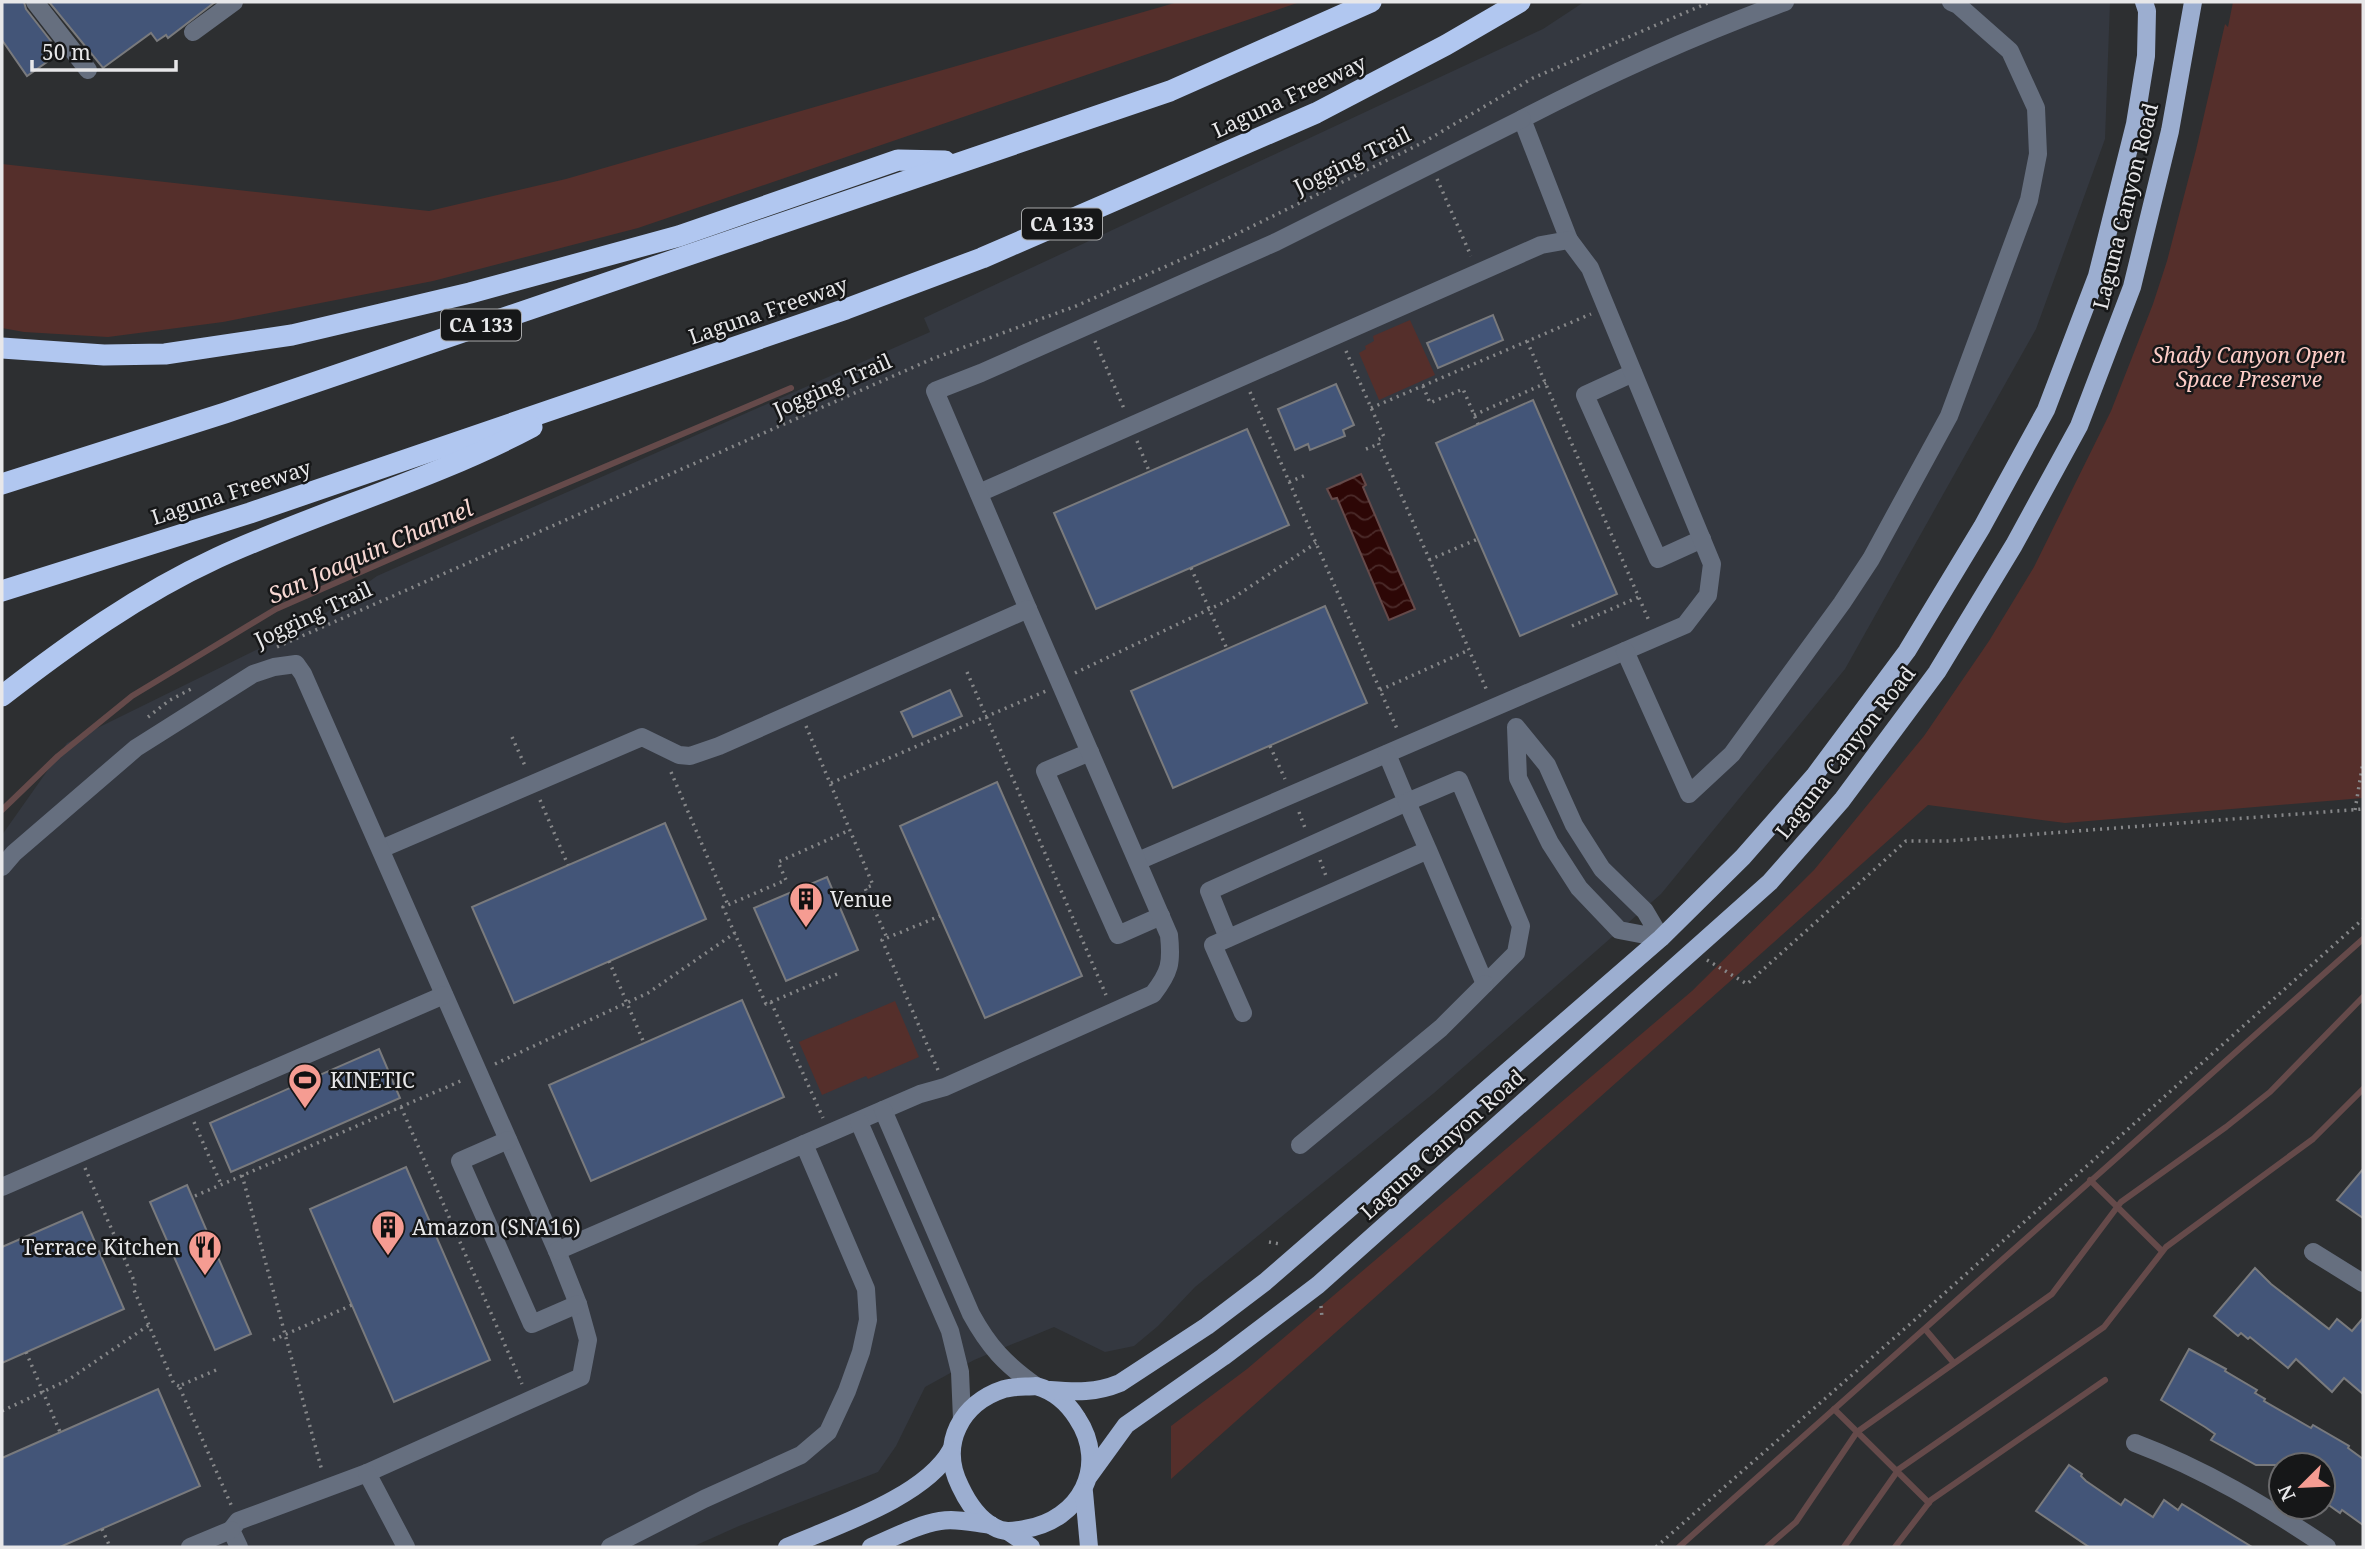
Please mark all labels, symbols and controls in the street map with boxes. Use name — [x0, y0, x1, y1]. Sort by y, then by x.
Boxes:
scale bar — [32, 28, 175, 72]
text: 50 m — [42, 38, 91, 66]
street label: Laguna Freeway — [1208, 48, 1370, 144]
street label: Laguna Canyon Road — [2086, 100, 2164, 312]
street label: Jogging Trail — [1288, 119, 1415, 201]
road number: CA 133 — [1022, 208, 1102, 240]
street label: Laguna Freeway — [685, 270, 851, 350]
road number: CA 133 — [441, 310, 521, 340]
park label: Shady Canyon Open Space Preserve — [2152, 341, 2347, 393]
street label: Jogging Trail — [768, 346, 896, 424]
street label: Laguna Freeway — [147, 453, 315, 531]
water label: San Joaquin Channel — [262, 491, 478, 611]
street label: Jogging Trail — [249, 574, 377, 654]
street label: Laguna Canyon Road — [1769, 660, 1921, 844]
building icon: Venue — [787, 880, 825, 929]
place label: Venue — [830, 885, 892, 913]
sports icon: KINETIC — [286, 1061, 324, 1110]
street label: Laguna Canyon Road — [1354, 1063, 1530, 1225]
place label: KINETIC — [330, 1066, 415, 1094]
building icon: Amazon (SNA16) — [369, 1208, 407, 1257]
place label: Amazon (SNA16) — [412, 1213, 581, 1241]
restaurant icon: Terrace Kitchen — [186, 1228, 224, 1277]
place label: Terrace Kitchen — [21, 1233, 180, 1261]
north arrow — [2267, 1451, 2337, 1521]
text: N — [2272, 1481, 2301, 1505]

